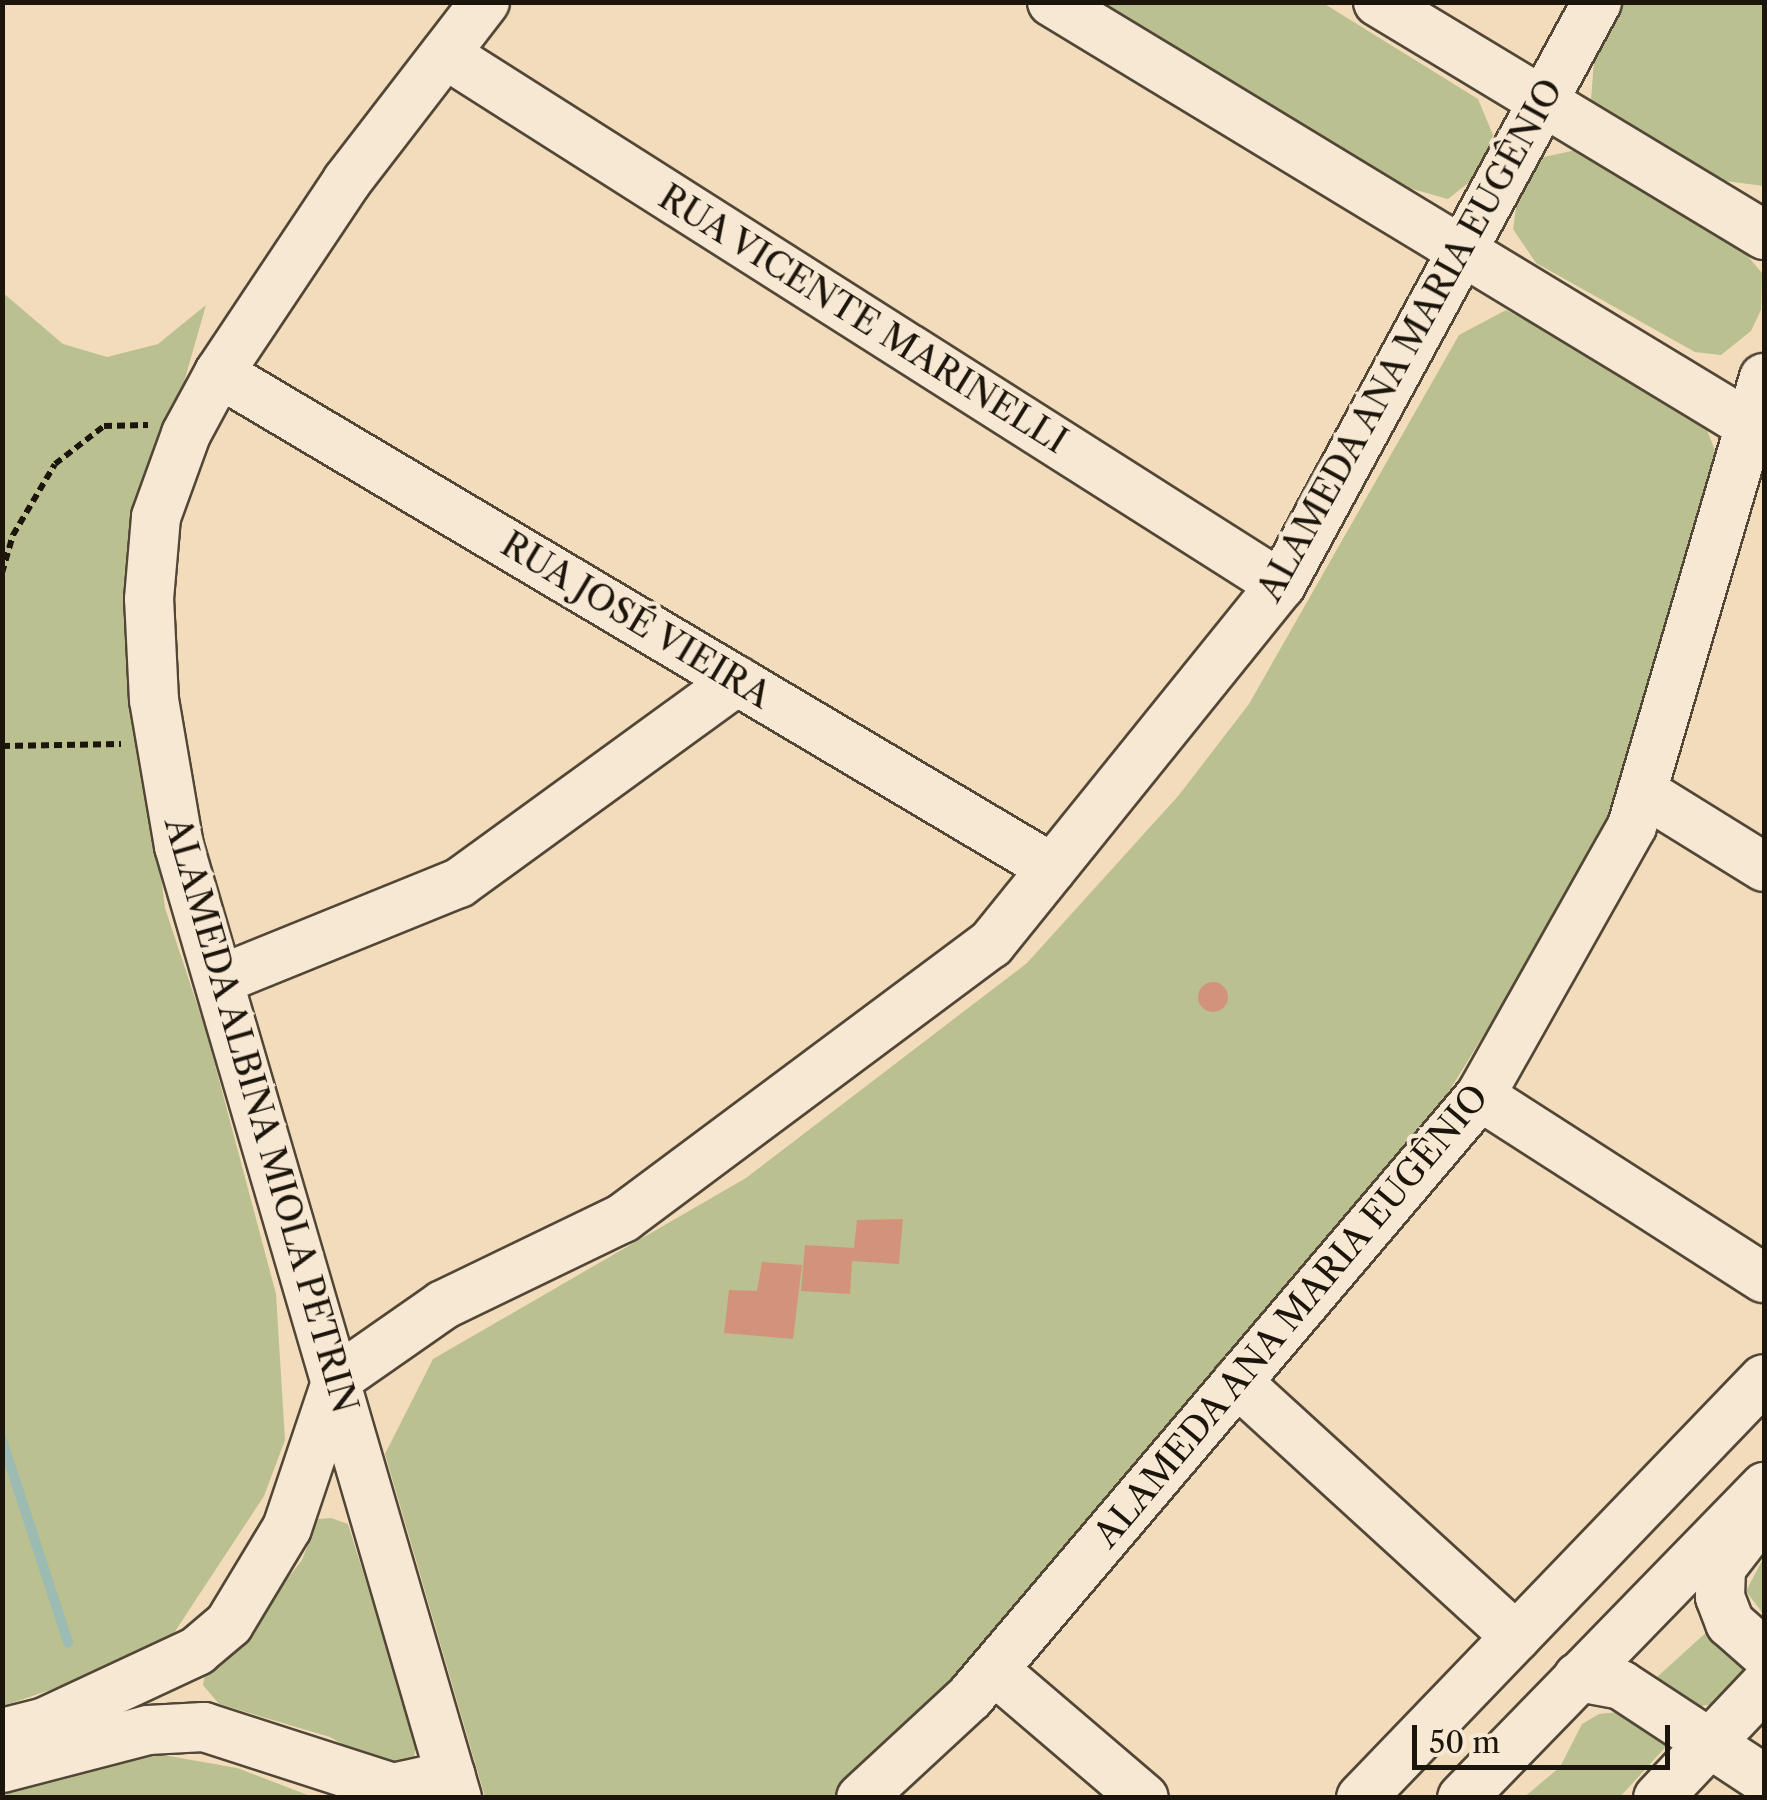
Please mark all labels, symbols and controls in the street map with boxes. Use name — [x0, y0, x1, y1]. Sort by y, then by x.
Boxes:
street label: ALAMEDA ANA MARIA EUGÊNIO — [1247, 69, 1573, 611]
street label: RUA VICENTE MARINELLI — [650, 175, 1076, 463]
street label: RUA JOSÉ VIEIRA — [493, 522, 779, 718]
street label: ALAMEDA ALBINA MIOLA PETRIN — [155, 810, 367, 1420]
street label: ALAMEDA ANA MARIA EUGÊNIO — [1083, 1074, 1499, 1558]
scale bar — [1417, 1705, 1674, 1767]
text: 50 m — [1429, 1724, 1500, 1761]

